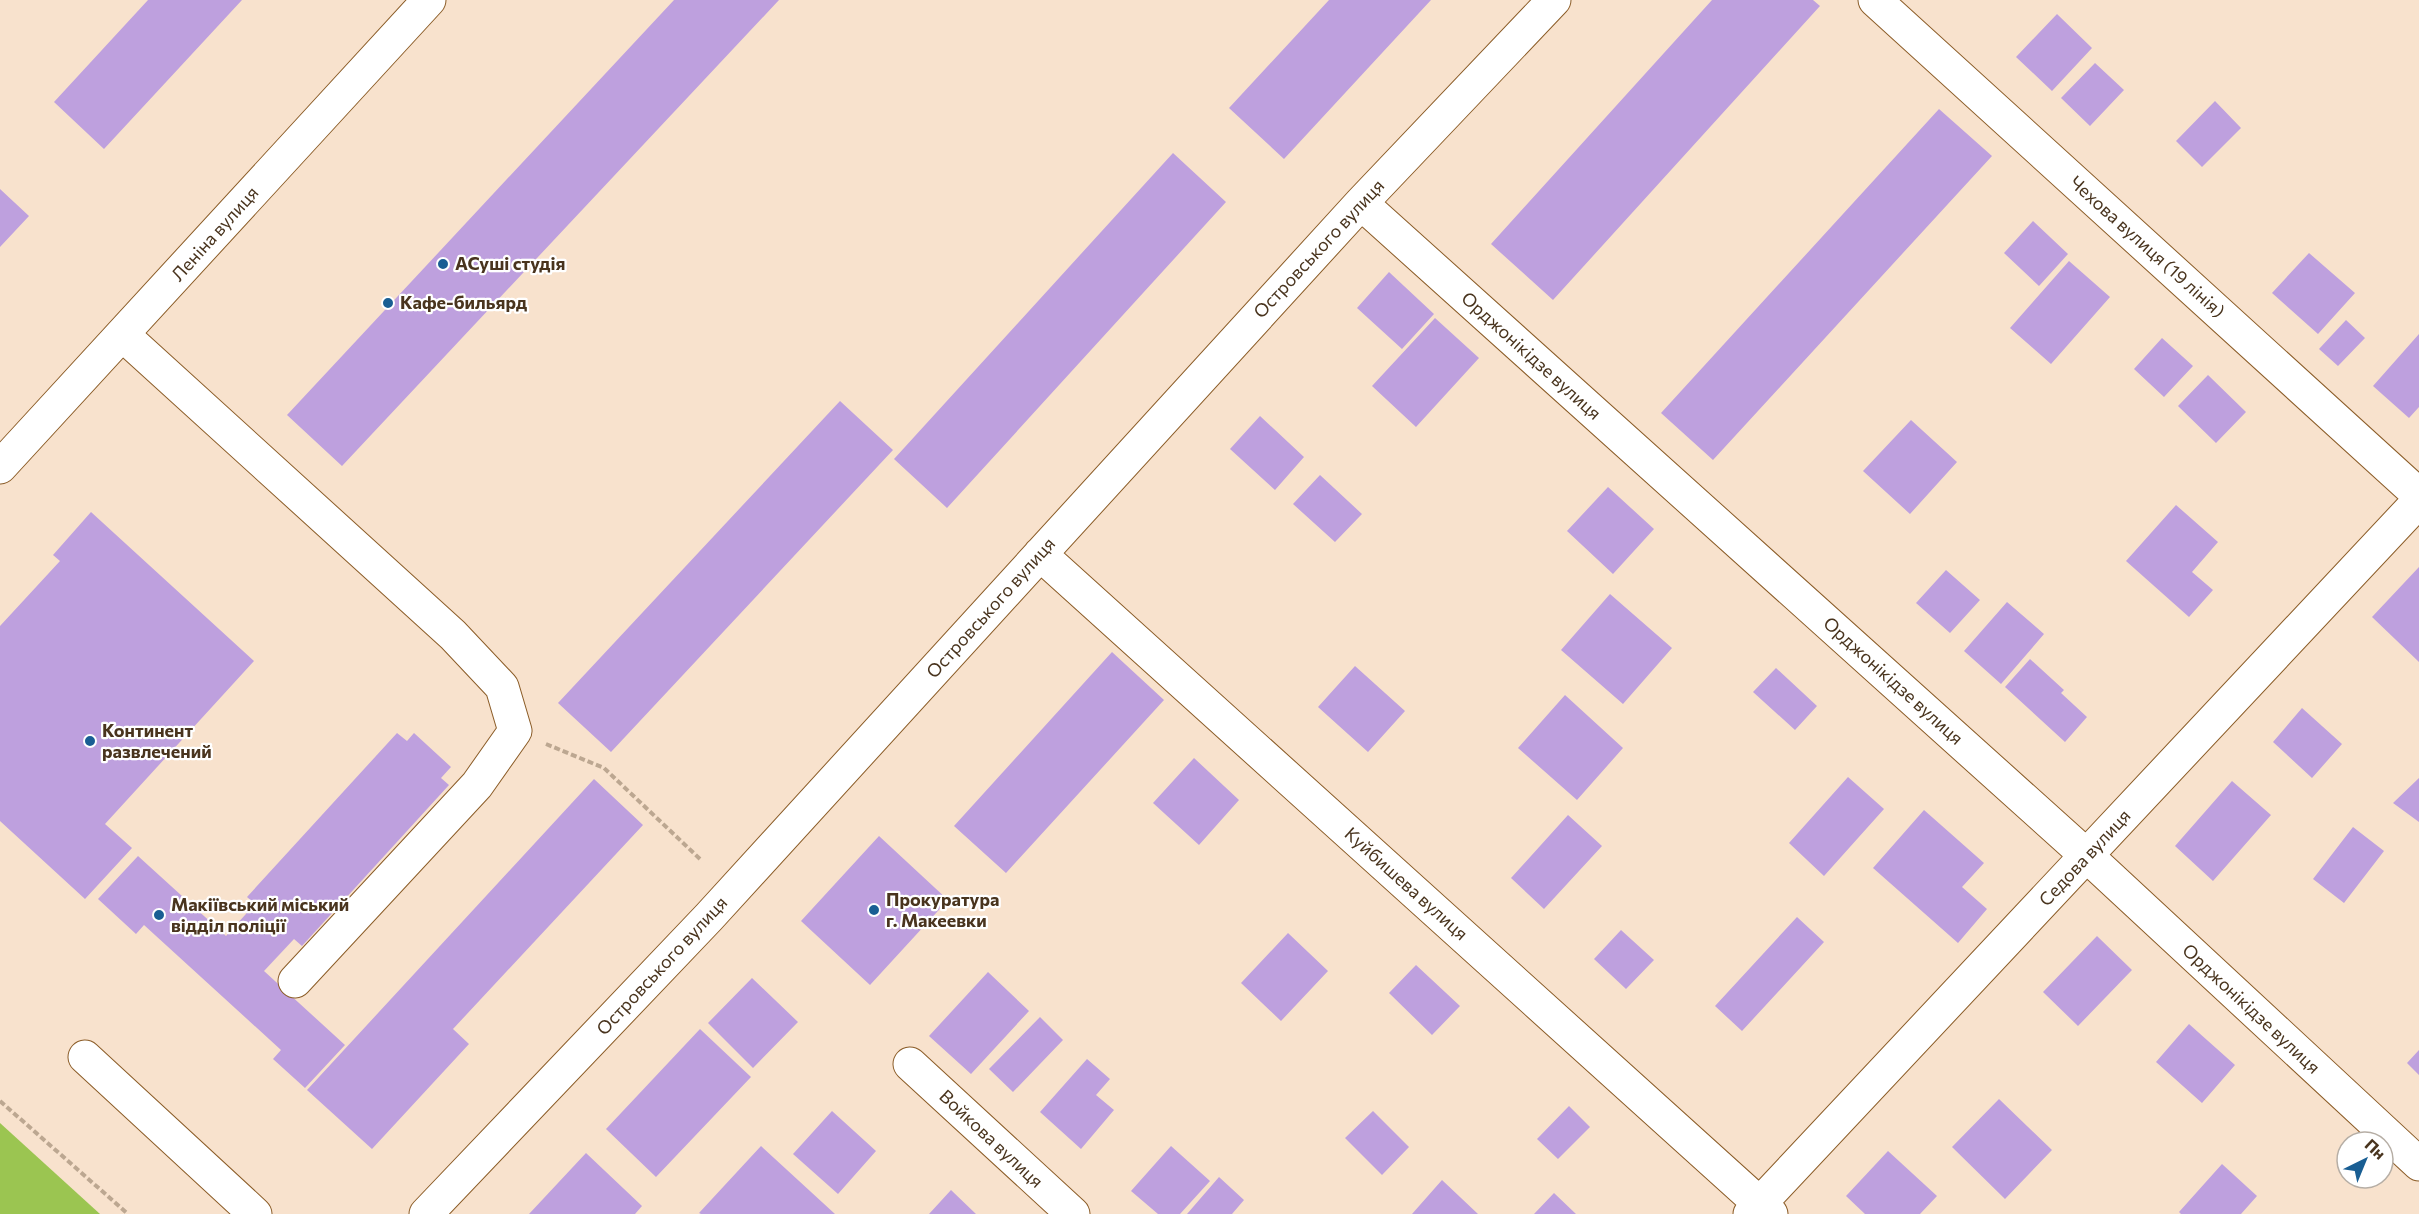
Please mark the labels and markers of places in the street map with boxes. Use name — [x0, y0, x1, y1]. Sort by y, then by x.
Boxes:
place label: АСуші студія — [455, 252, 565, 274]
marker: АСуші студія — [436, 257, 450, 271]
place label: Кафе-бильярд — [400, 291, 527, 313]
marker: Кафе-бильярд — [381, 296, 395, 310]
place label: Континент развлечений — [102, 719, 212, 762]
marker: Континент развлечений — [83, 734, 97, 748]
place label: Прокуратура г. Макеевки — [886, 888, 999, 931]
place label: Макіївський міський відділ поліції — [171, 893, 349, 936]
marker: Прокуратура г. Макеевки — [867, 903, 881, 917]
marker: Макіївський міський відділ поліції — [152, 908, 166, 922]

